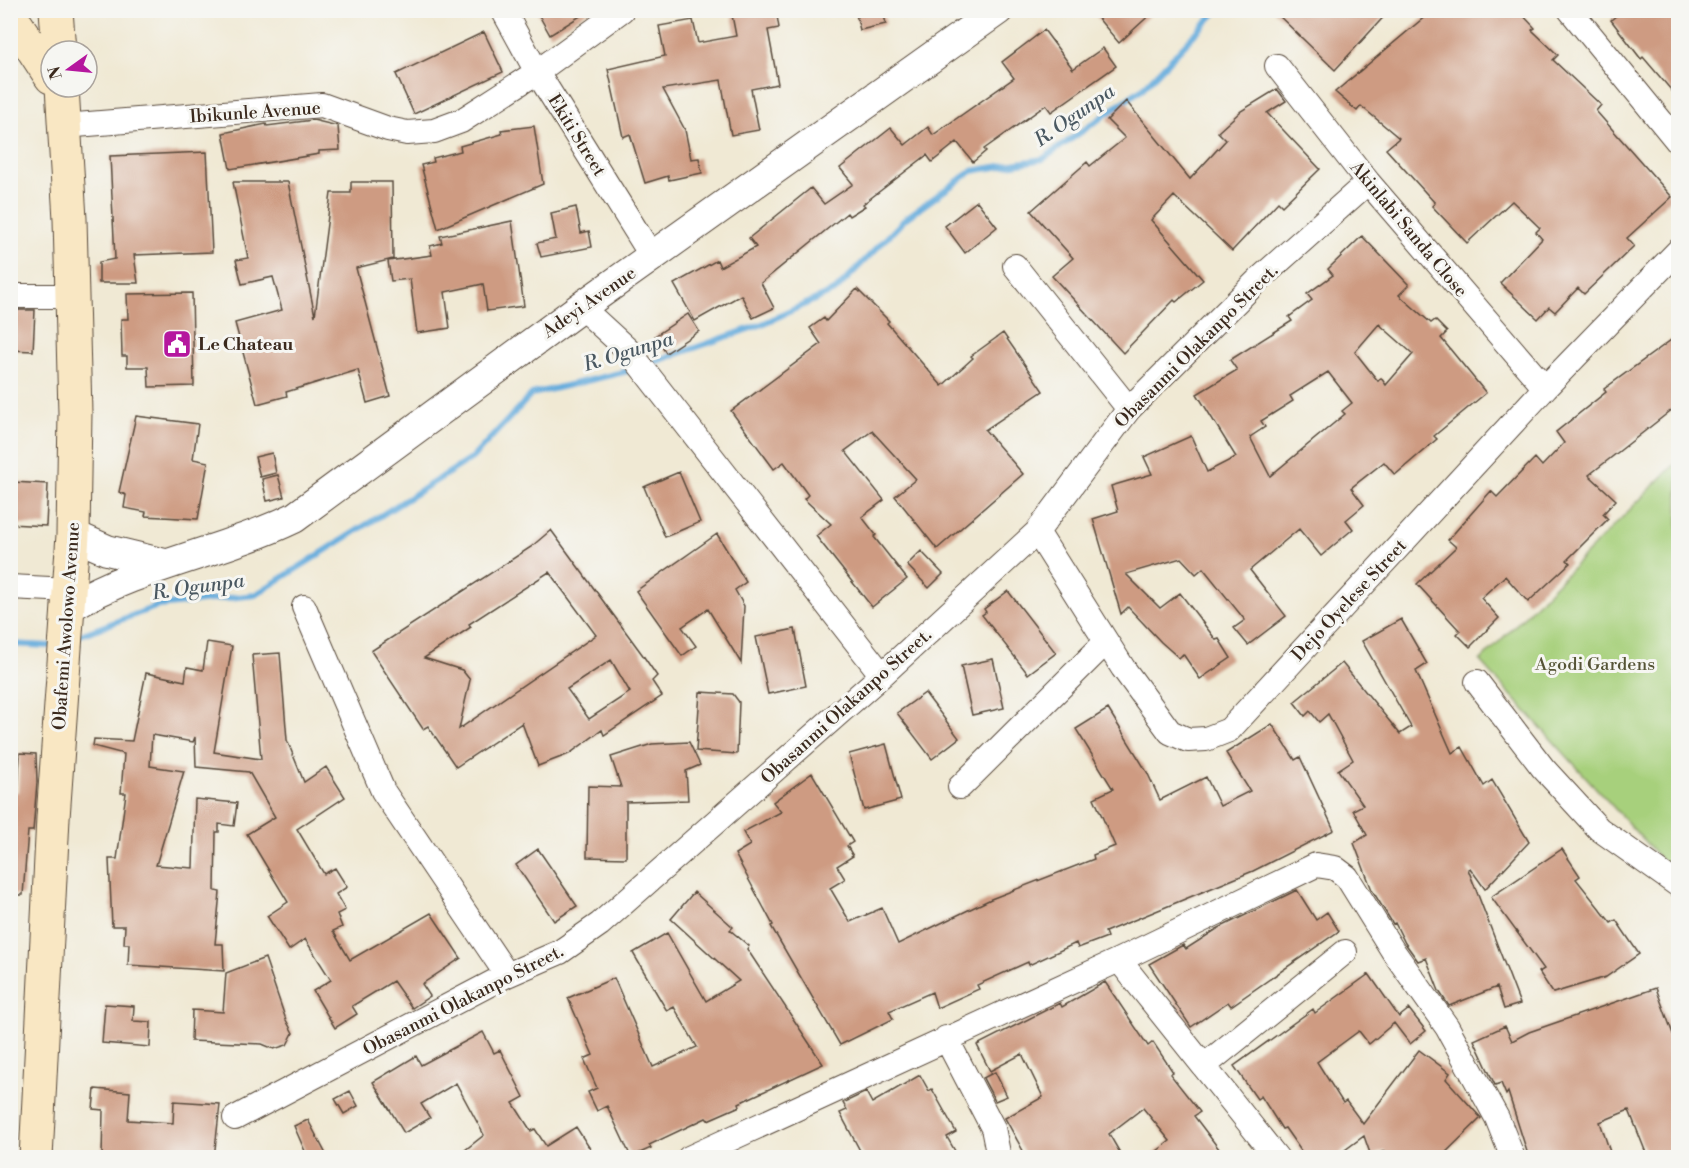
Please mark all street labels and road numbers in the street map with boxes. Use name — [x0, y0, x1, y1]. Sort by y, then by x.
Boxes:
street label: Ekiti Street — [542, 90, 611, 181]
street label: Ibikunle Avenue — [189, 96, 321, 129]
street label: Akinlabi Sanda Close — [1344, 156, 1472, 302]
street label: Obasanmi Olakanpo Street. — [1110, 260, 1283, 433]
street label: Adeyi Avenue — [537, 262, 641, 344]
street label: Obafemi Awolowo Avenue — [48, 521, 85, 731]
street label: Dejo Oyelese Street — [1287, 534, 1412, 666]
street label: Obasanmi Olakanpo Street. — [756, 624, 937, 789]
street label: Obasanmi Olakanpo Street. — [359, 940, 567, 1061]

